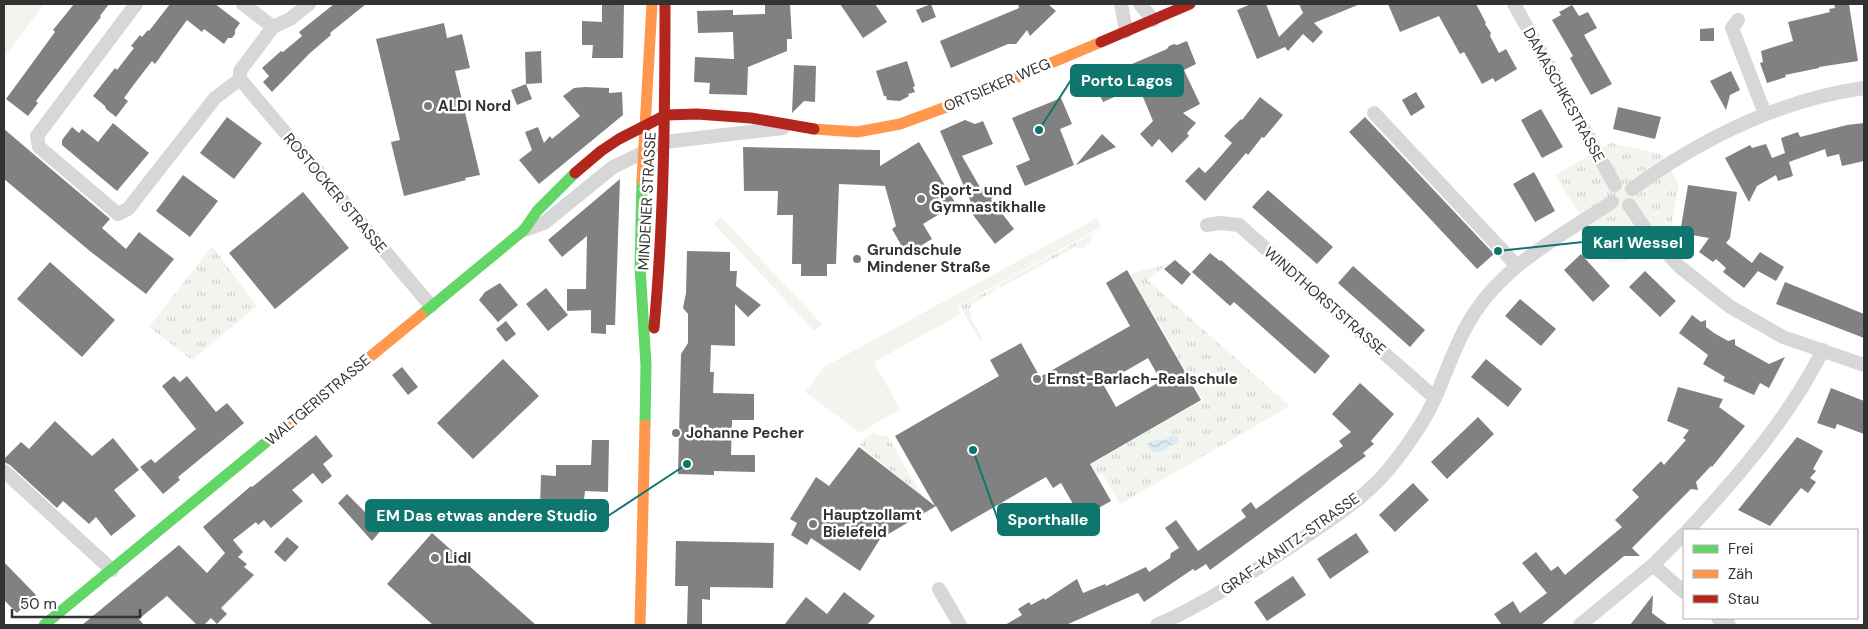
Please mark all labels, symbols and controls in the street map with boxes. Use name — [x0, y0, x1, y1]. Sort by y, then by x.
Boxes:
street label: DAMASCHKESTRASSE — [1519, 24, 1609, 166]
street label: ORTSIEKER WEG — [941, 54, 1053, 116]
callout: Porto Lagos — [1071, 65, 1183, 96]
text: Porto Lagos — [1081, 70, 1173, 91]
place label: ALDI Nord — [438, 96, 511, 116]
marker: ALDI Nord — [422, 100, 434, 112]
street label: ROSTOCKER STRASSE — [279, 129, 391, 257]
street label: MINDENER STRASSE — [633, 131, 661, 271]
place label: Sport- und Gymnastikhalle — [931, 180, 1046, 217]
marker: Sport- und Gymnastikhalle — [915, 193, 927, 205]
callout: Karl Wessel — [1583, 227, 1693, 258]
text: Karl Wessel — [1593, 232, 1683, 253]
place label: Grundschule Mindener Straße — [867, 240, 991, 277]
street label: WINDTHORSTSTRASSE — [1260, 242, 1390, 360]
marker: Grundschule Mindener Straße — [851, 253, 863, 265]
street label: WALTGERISTRASSE — [261, 350, 375, 450]
place label: Ernst-Barlach-Realschule — [1047, 369, 1238, 389]
marker: Ernst-Barlach-Realschule — [1031, 373, 1043, 385]
place label: Johanne Pecher — [686, 423, 804, 443]
marker: Johanne Pecher — [670, 427, 682, 439]
street label: GRAF-KANITZ-STRASSE — [1217, 488, 1363, 600]
callout: EM Das etwas andere Studio — [366, 500, 608, 531]
callout: Sporthalle — [998, 504, 1099, 535]
text: EM Das etwas andere Studio — [376, 505, 598, 526]
place label: Hauptzollamt Bielefeld — [823, 505, 922, 542]
text: Sporthalle — [1008, 509, 1088, 530]
marker: Hauptzollamt Bielefeld — [807, 518, 819, 530]
legend — [1683, 529, 1858, 619]
text: Frei — [1728, 539, 1753, 559]
place label: Lidl — [445, 548, 471, 568]
marker: Lidl — [429, 552, 441, 564]
text: Zäh — [1728, 564, 1753, 584]
scale bar — [12, 586, 140, 618]
text: Stau — [1728, 589, 1759, 609]
text: 50 m — [20, 594, 57, 614]

